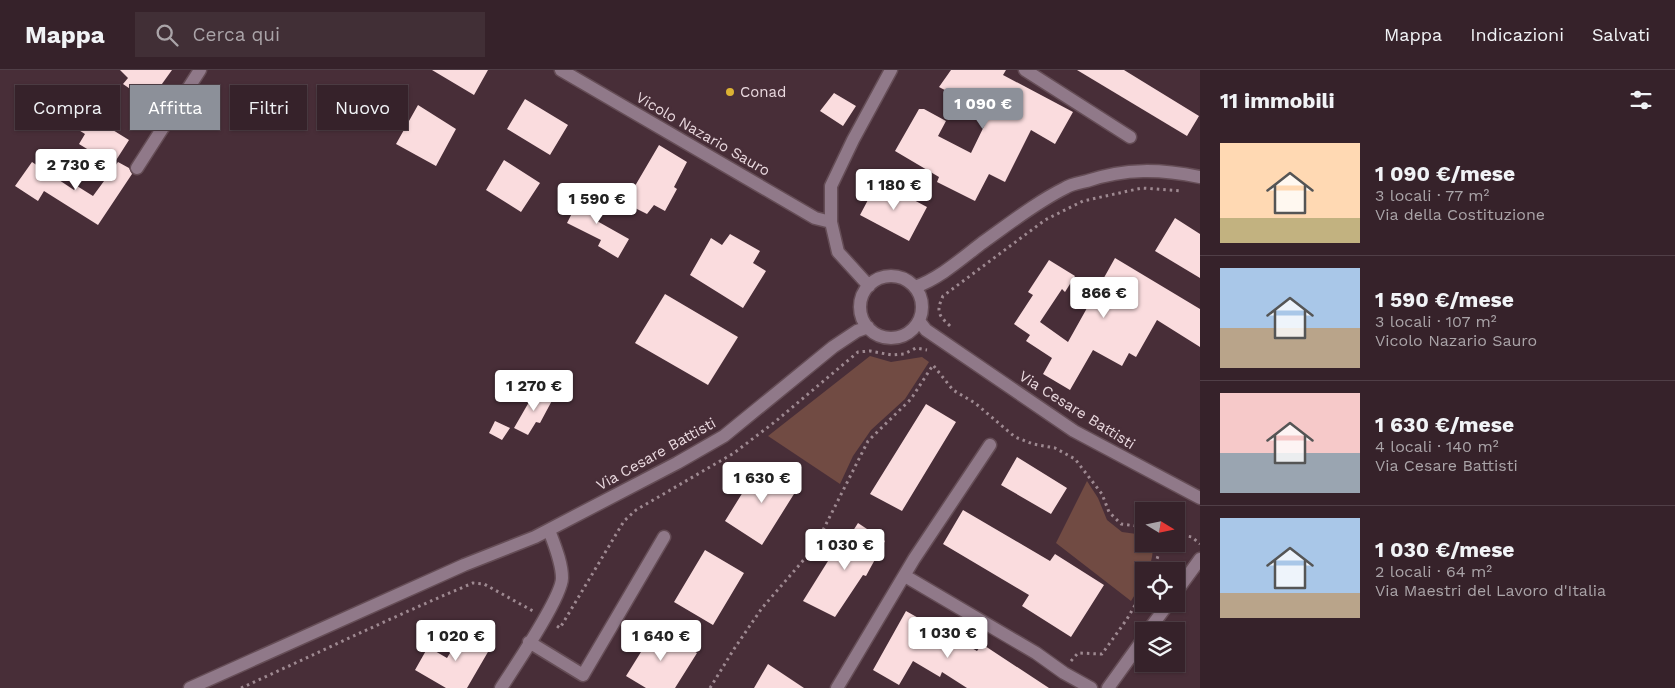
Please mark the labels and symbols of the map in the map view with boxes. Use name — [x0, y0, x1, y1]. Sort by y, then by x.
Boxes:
place label: Conad — [740, 83, 786, 101]
marker: Conad — [724, 86, 736, 98]
street label: Vicolo Nazario Sauro — [633, 88, 773, 180]
pin: 1 090 € — [937, 88, 1029, 130]
pin: 2 730 € — [30, 148, 122, 191]
pin: 1 180 € — [848, 168, 940, 211]
pin: 1 590 € — [551, 182, 643, 225]
pin: 866 € — [1069, 276, 1139, 319]
street label: Via Cesare Battisti — [1016, 367, 1138, 453]
pin: 1 270 € — [488, 370, 580, 412]
street label: Via Cesare Battisti — [593, 414, 719, 494]
pin: 1 630 € — [716, 462, 808, 504]
north arrow — [1135, 502, 1185, 552]
pin: 1 030 € — [799, 528, 891, 571]
pin: 1 030 € — [902, 616, 994, 659]
pin: 1 020 € — [410, 620, 502, 662]
pin: 1 640 € — [615, 620, 707, 662]

